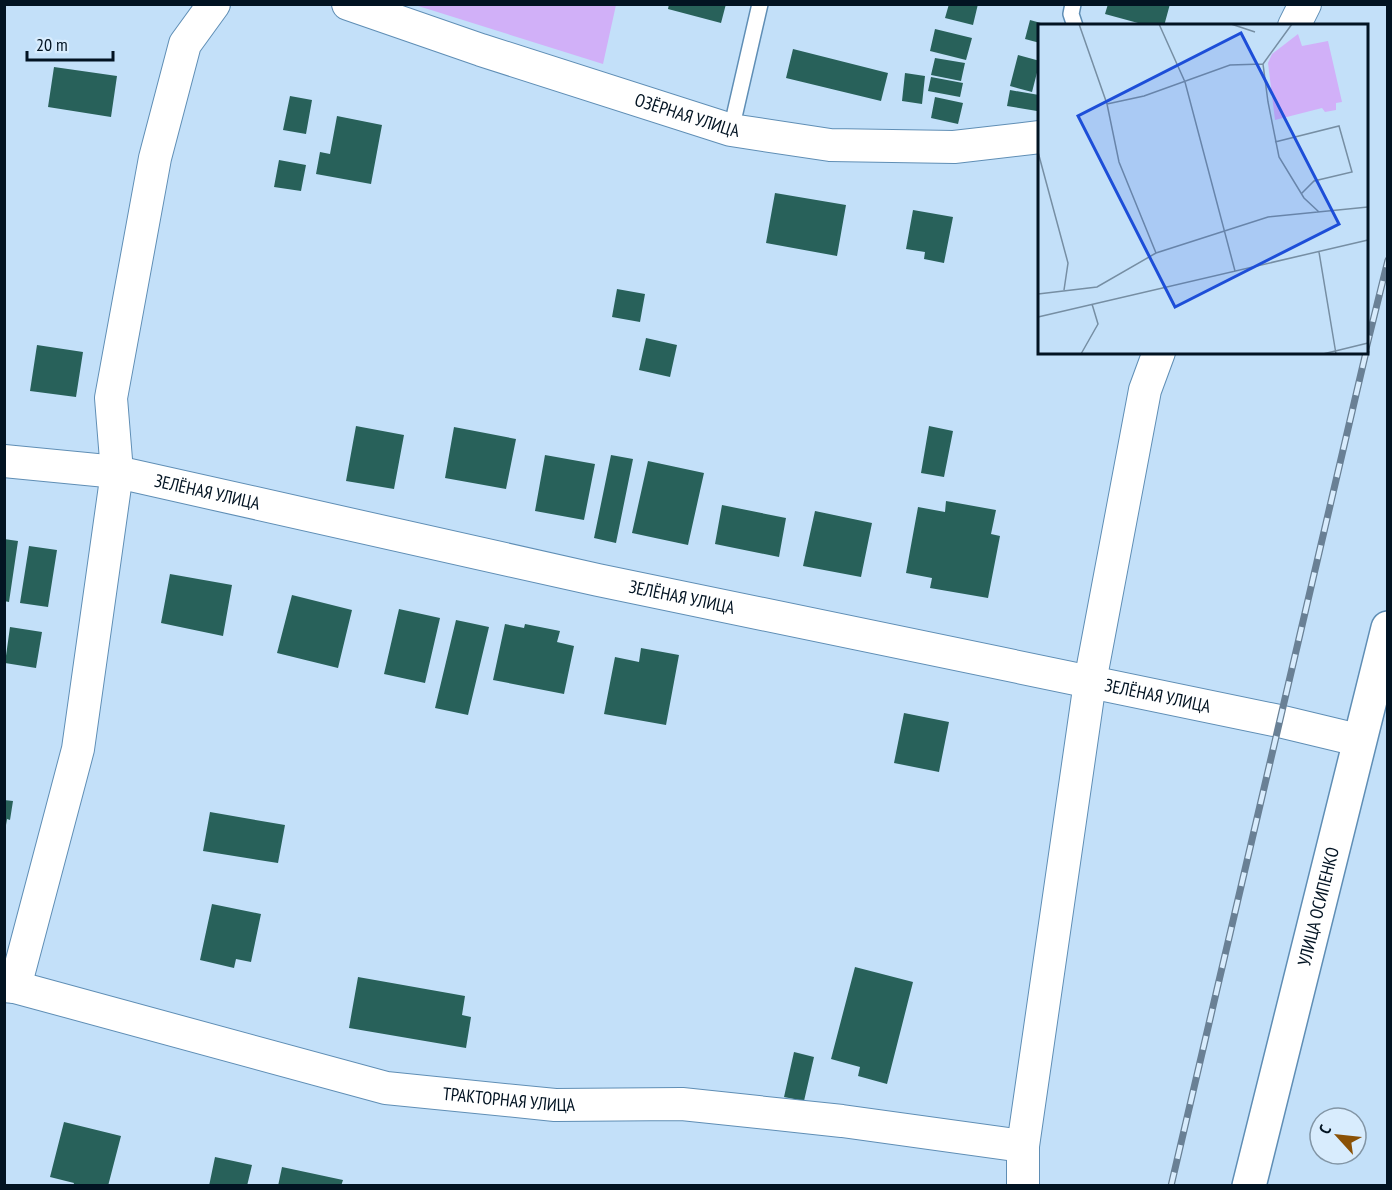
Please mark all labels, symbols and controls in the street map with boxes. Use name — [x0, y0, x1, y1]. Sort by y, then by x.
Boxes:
scale bar — [27, 24, 112, 62]
inset map — [1038, 24, 1368, 354]
text: 20 m — [36, 33, 68, 56]
street label: ОЗЁРНАЯ УЛИЦА — [632, 88, 741, 142]
street label: ЗЕЛЁНАЯ УЛИЦА — [152, 469, 263, 515]
street label: ЗЕЛЁНАЯ УЛИЦА — [627, 575, 737, 619]
street label: ЗЕЛЁНАЯ УЛИЦА — [1103, 673, 1213, 718]
street label: УЛИЦА ОСИПЕНКО — [1292, 844, 1344, 968]
street label: ТРАКТОРНАЯ УЛИЦА — [442, 1082, 576, 1116]
north arrow — [1308, 1106, 1368, 1166]
text: С — [1314, 1121, 1336, 1137]

